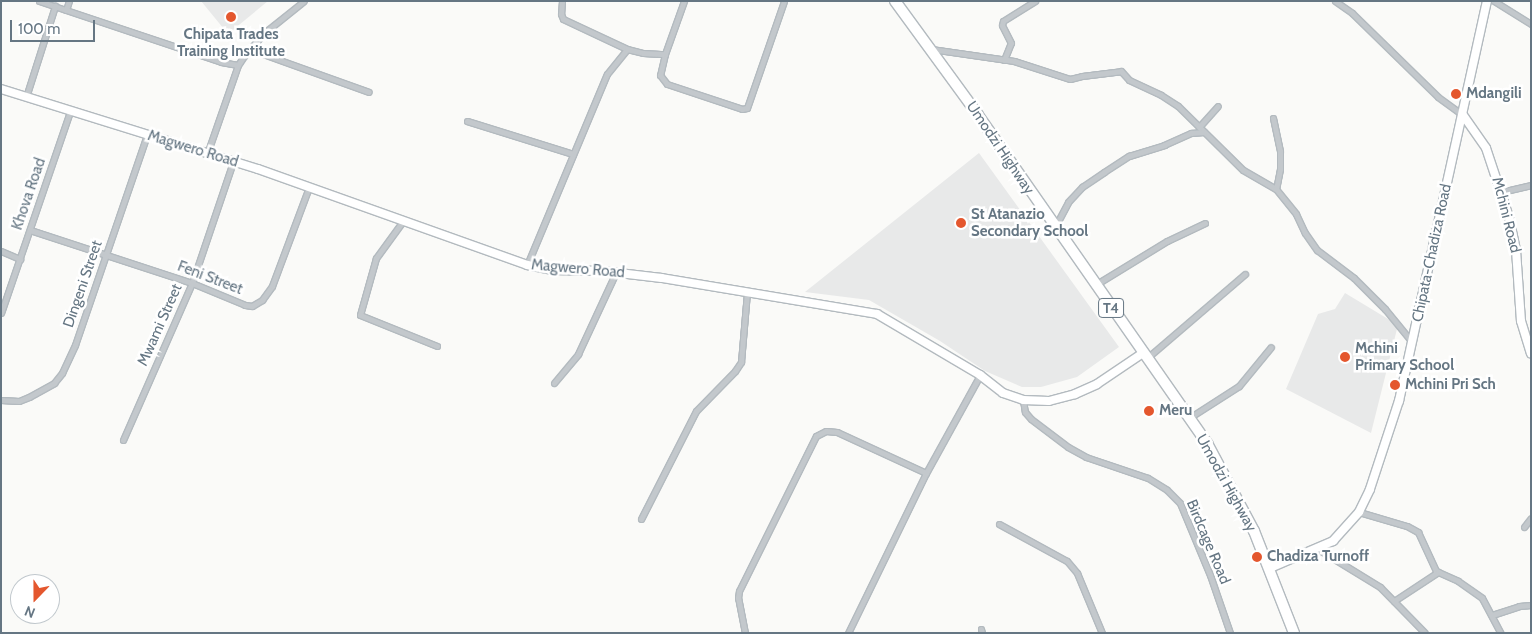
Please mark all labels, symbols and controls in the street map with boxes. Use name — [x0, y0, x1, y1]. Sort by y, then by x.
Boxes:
scale bar — [12, 10, 98, 42]
marker: Chipata Trades Training Institute — [225, 11, 237, 23]
text: 100 m — [18, 20, 60, 38]
place label: Chipata Trades Training Institute — [177, 25, 285, 60]
place label: Mdangili — [1466, 85, 1522, 103]
marker: Mdangili — [1450, 88, 1462, 100]
street label: Umodzi Highway — [962, 98, 1038, 198]
street label: Magwero Road — [145, 127, 241, 171]
street label: Khova Road — [8, 156, 50, 232]
street label: Mchini Road — [1488, 175, 1524, 255]
street label: Chipata-Chadiza Road — [1409, 182, 1455, 324]
place label: St Atanazio Secondary School — [971, 205, 1088, 240]
marker: St Atanazio Secondary School — [955, 217, 967, 229]
street label: Dingeni Street — [60, 238, 106, 330]
street label: Magwero Road — [530, 256, 626, 282]
street label: Feni Street — [175, 257, 245, 299]
street label: Mwami Street — [134, 281, 186, 369]
road number: T4 — [1097, 296, 1125, 320]
place label: Mchini Primary School — [1355, 339, 1454, 374]
marker: Mchini Primary School — [1339, 351, 1351, 363]
place label: Mchini Pri Sch — [1405, 376, 1496, 394]
marker: Mchini Pri Sch — [1389, 379, 1401, 391]
place label: Meru — [1159, 402, 1192, 420]
marker: Meru — [1143, 405, 1155, 417]
street label: Umodzi Highway — [1192, 431, 1260, 535]
street label: Birdcage Road — [1182, 497, 1234, 587]
place label: Chadiza Turnoff — [1267, 548, 1369, 566]
marker: Chadiza Turnoff — [1251, 551, 1263, 563]
north arrow — [10, 574, 60, 624]
text: N — [22, 602, 38, 622]

